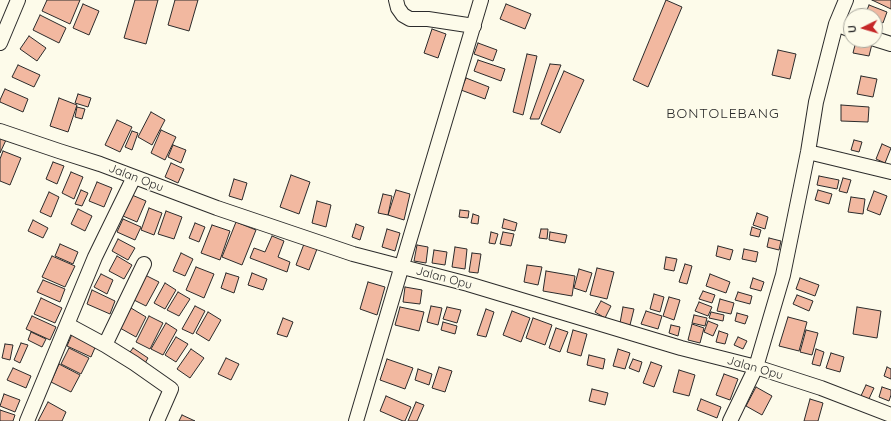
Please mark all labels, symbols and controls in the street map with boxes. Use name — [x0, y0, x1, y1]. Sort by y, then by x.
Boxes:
north arrow — [843, 8, 883, 48]
text: U — [845, 24, 859, 33]
district label: BONTOLEBANG — [666, 106, 780, 122]
street label: Jalan Opu — [106, 161, 166, 195]
street label: Jalan Opu — [414, 264, 474, 292]
street label: Jalan Opu — [725, 353, 785, 383]

